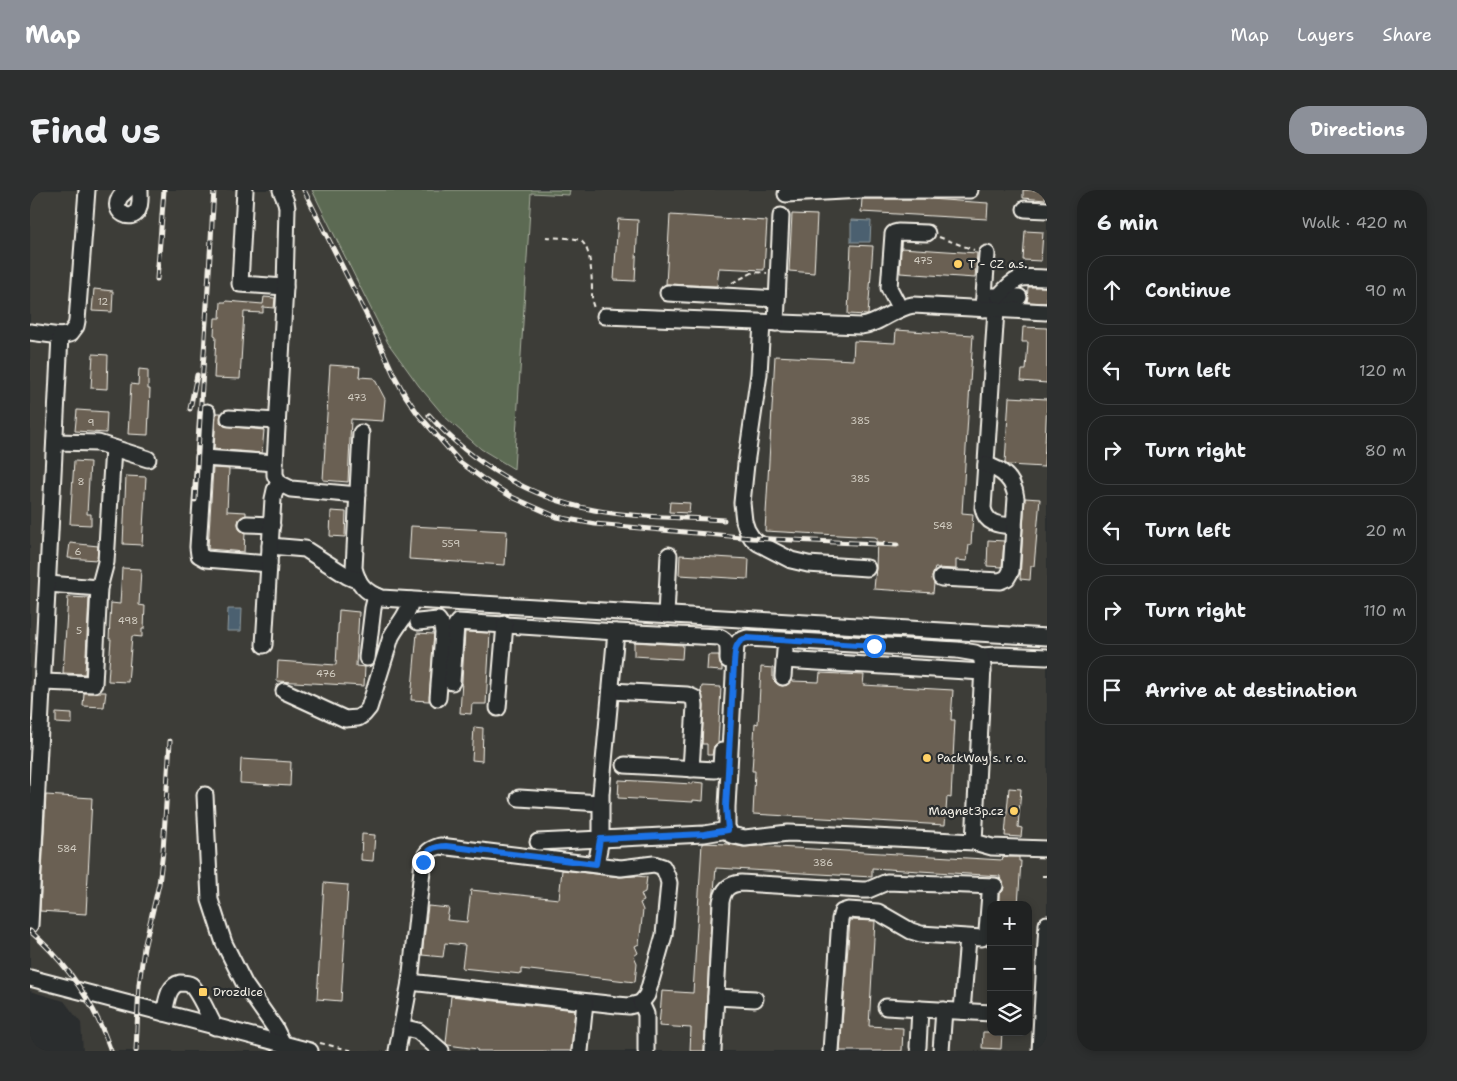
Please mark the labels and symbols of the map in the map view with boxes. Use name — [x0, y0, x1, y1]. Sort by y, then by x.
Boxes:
house number: 475 — [913, 254, 933, 267]
place label: T - CZ a.s. — [968, 256, 1027, 272]
marker: T - CZ a.s. — [952, 258, 964, 270]
house number: 12 — [98, 295, 108, 308]
house number: 473 — [347, 391, 367, 404]
house number: 385 — [850, 414, 870, 427]
house number: 9 — [88, 416, 95, 429]
house number: 385 — [850, 472, 870, 485]
house number: 8 — [78, 475, 85, 488]
house number: 548 — [933, 519, 953, 532]
house number: 559 — [442, 537, 460, 550]
house number: 6 — [75, 545, 82, 558]
house number: 498 — [118, 614, 138, 627]
house number: 5 — [76, 624, 82, 637]
route start — [863, 635, 886, 658]
house number: 476 — [316, 667, 336, 680]
place label: PackWay s. r. o. — [937, 750, 1026, 766]
marker: PackWay s. r. o. — [921, 752, 933, 764]
place label: Magnet3p.cz — [929, 803, 1004, 819]
marker: Magnet3p.cz — [1008, 805, 1020, 817]
house number: 584 — [57, 842, 77, 855]
route end — [412, 851, 435, 874]
house number: 386 — [813, 856, 833, 869]
place label: Drozdice — [213, 984, 263, 1000]
marker: Drozdice — [197, 986, 209, 998]

